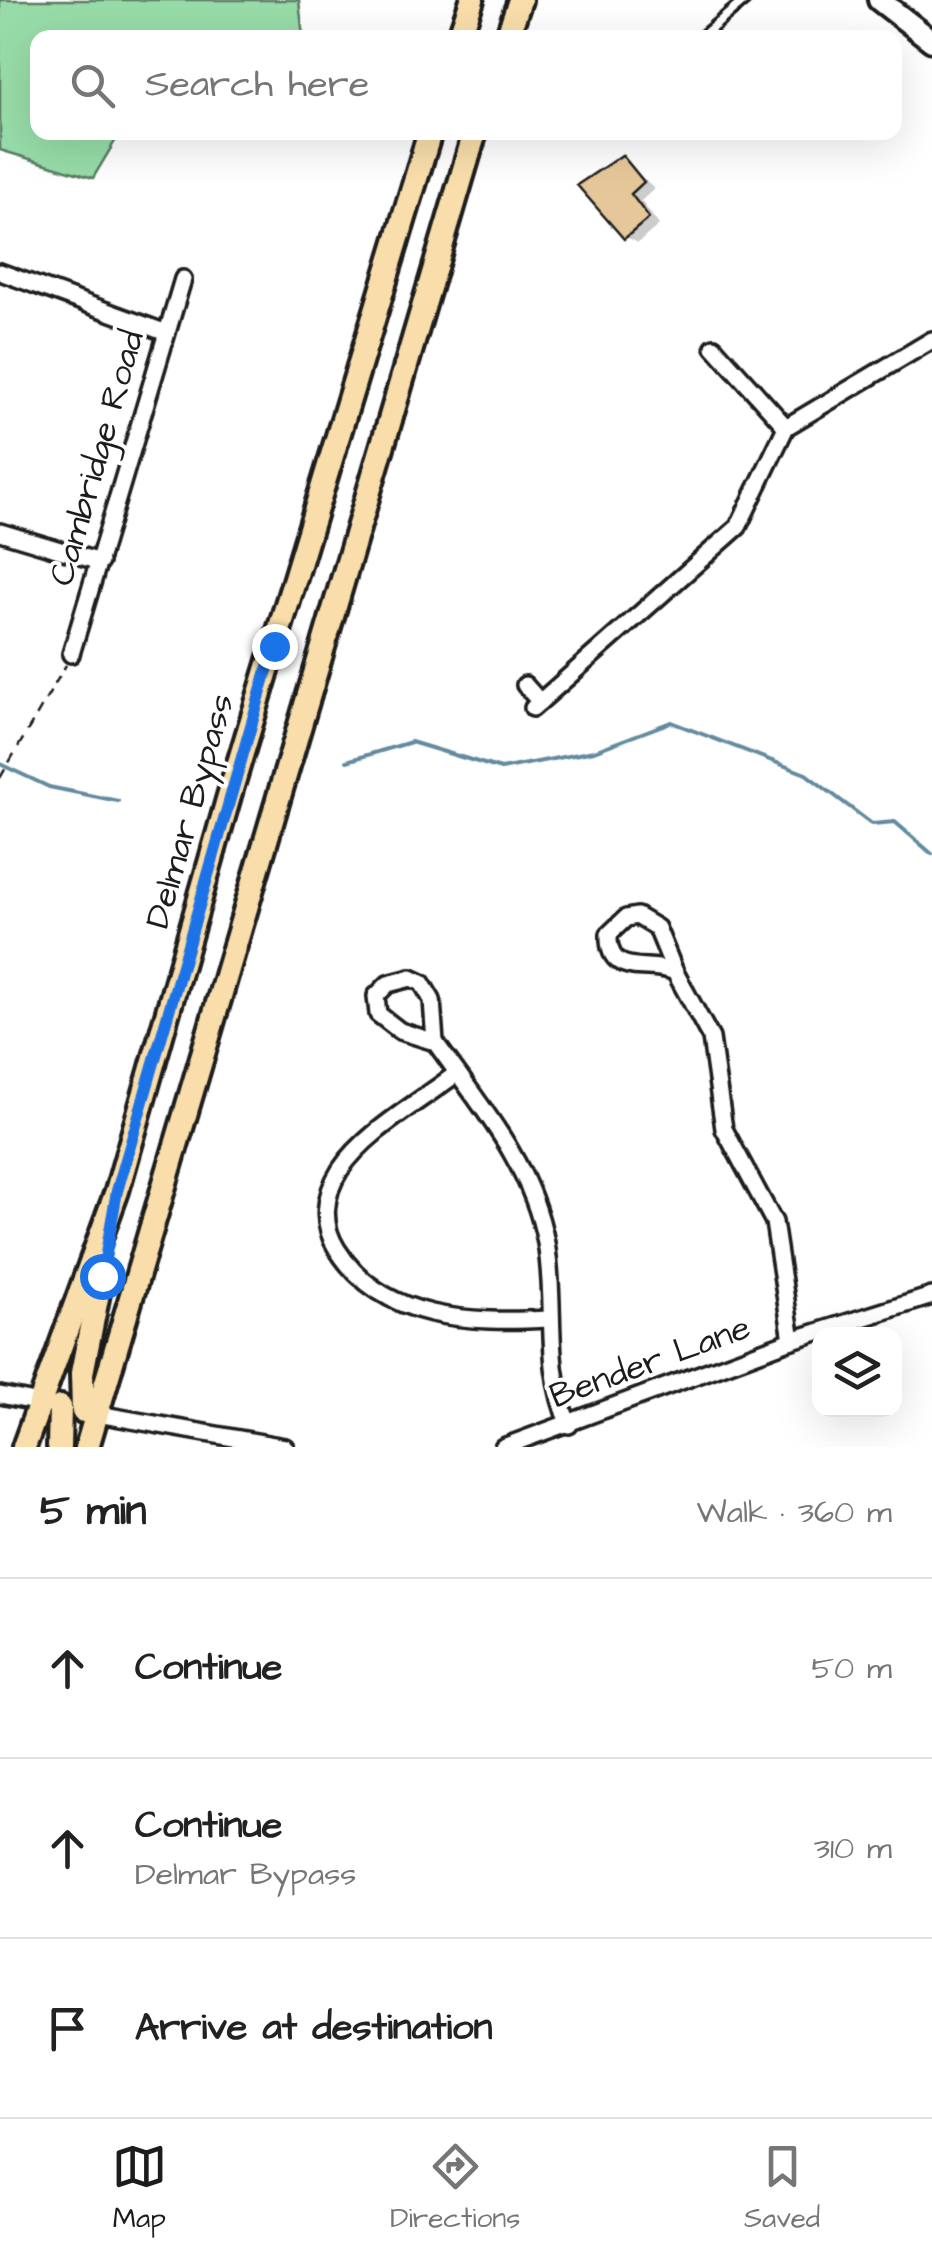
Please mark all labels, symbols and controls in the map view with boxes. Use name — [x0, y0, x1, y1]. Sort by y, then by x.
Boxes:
search box — [30, 30, 902, 140]
icon: search — [65, 58, 120, 113]
text: Search here — [145, 59, 369, 111]
street label: Cambridge Road — [37, 325, 159, 592]
route end — [252, 624, 298, 670]
street label: Delmar Bypass — [133, 688, 248, 934]
route start — [80, 1254, 126, 1300]
street label: Bender Lane — [543, 1303, 757, 1421]
map controls — [812, 1327, 902, 1417]
button: layers — [812, 1327, 902, 1417]
text: 5 min — [40, 1483, 147, 1541]
text: Walk · 360 m — [697, 1490, 892, 1535]
icon: ahead — [40, 1641, 95, 1696]
text: Continue — [135, 1642, 282, 1694]
text: 50 m — [811, 1646, 892, 1691]
text: Continue — [135, 1800, 282, 1852]
icon: ahead — [40, 1821, 95, 1876]
text: 310 m — [814, 1826, 892, 1871]
text: Delmar Bypass — [135, 1852, 356, 1897]
icon: arrive — [40, 2001, 95, 2056]
text: Arrive at destination — [135, 2002, 492, 2054]
tab: Map — [112, 2139, 167, 2238]
tab: Directions — [390, 2139, 520, 2238]
tab: Saved — [744, 2139, 820, 2238]

